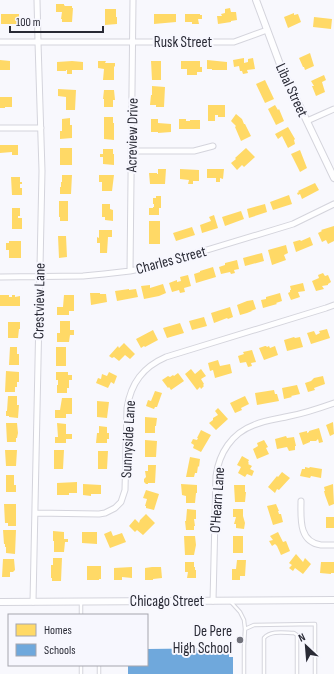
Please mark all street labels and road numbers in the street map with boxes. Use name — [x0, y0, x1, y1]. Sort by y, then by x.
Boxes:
street label: Rusk Street — [154, 33, 213, 52]
street label: Libal Street — [271, 60, 312, 121]
street label: Acreview Drive — [122, 98, 143, 173]
street label: Charles Street — [134, 242, 209, 279]
street label: Crestview Lane — [29, 263, 50, 339]
street label: Sunnyside Lane — [117, 400, 140, 478]
street label: O'Hearn Lane — [206, 466, 229, 534]
street label: Chicago Street — [130, 592, 205, 611]

